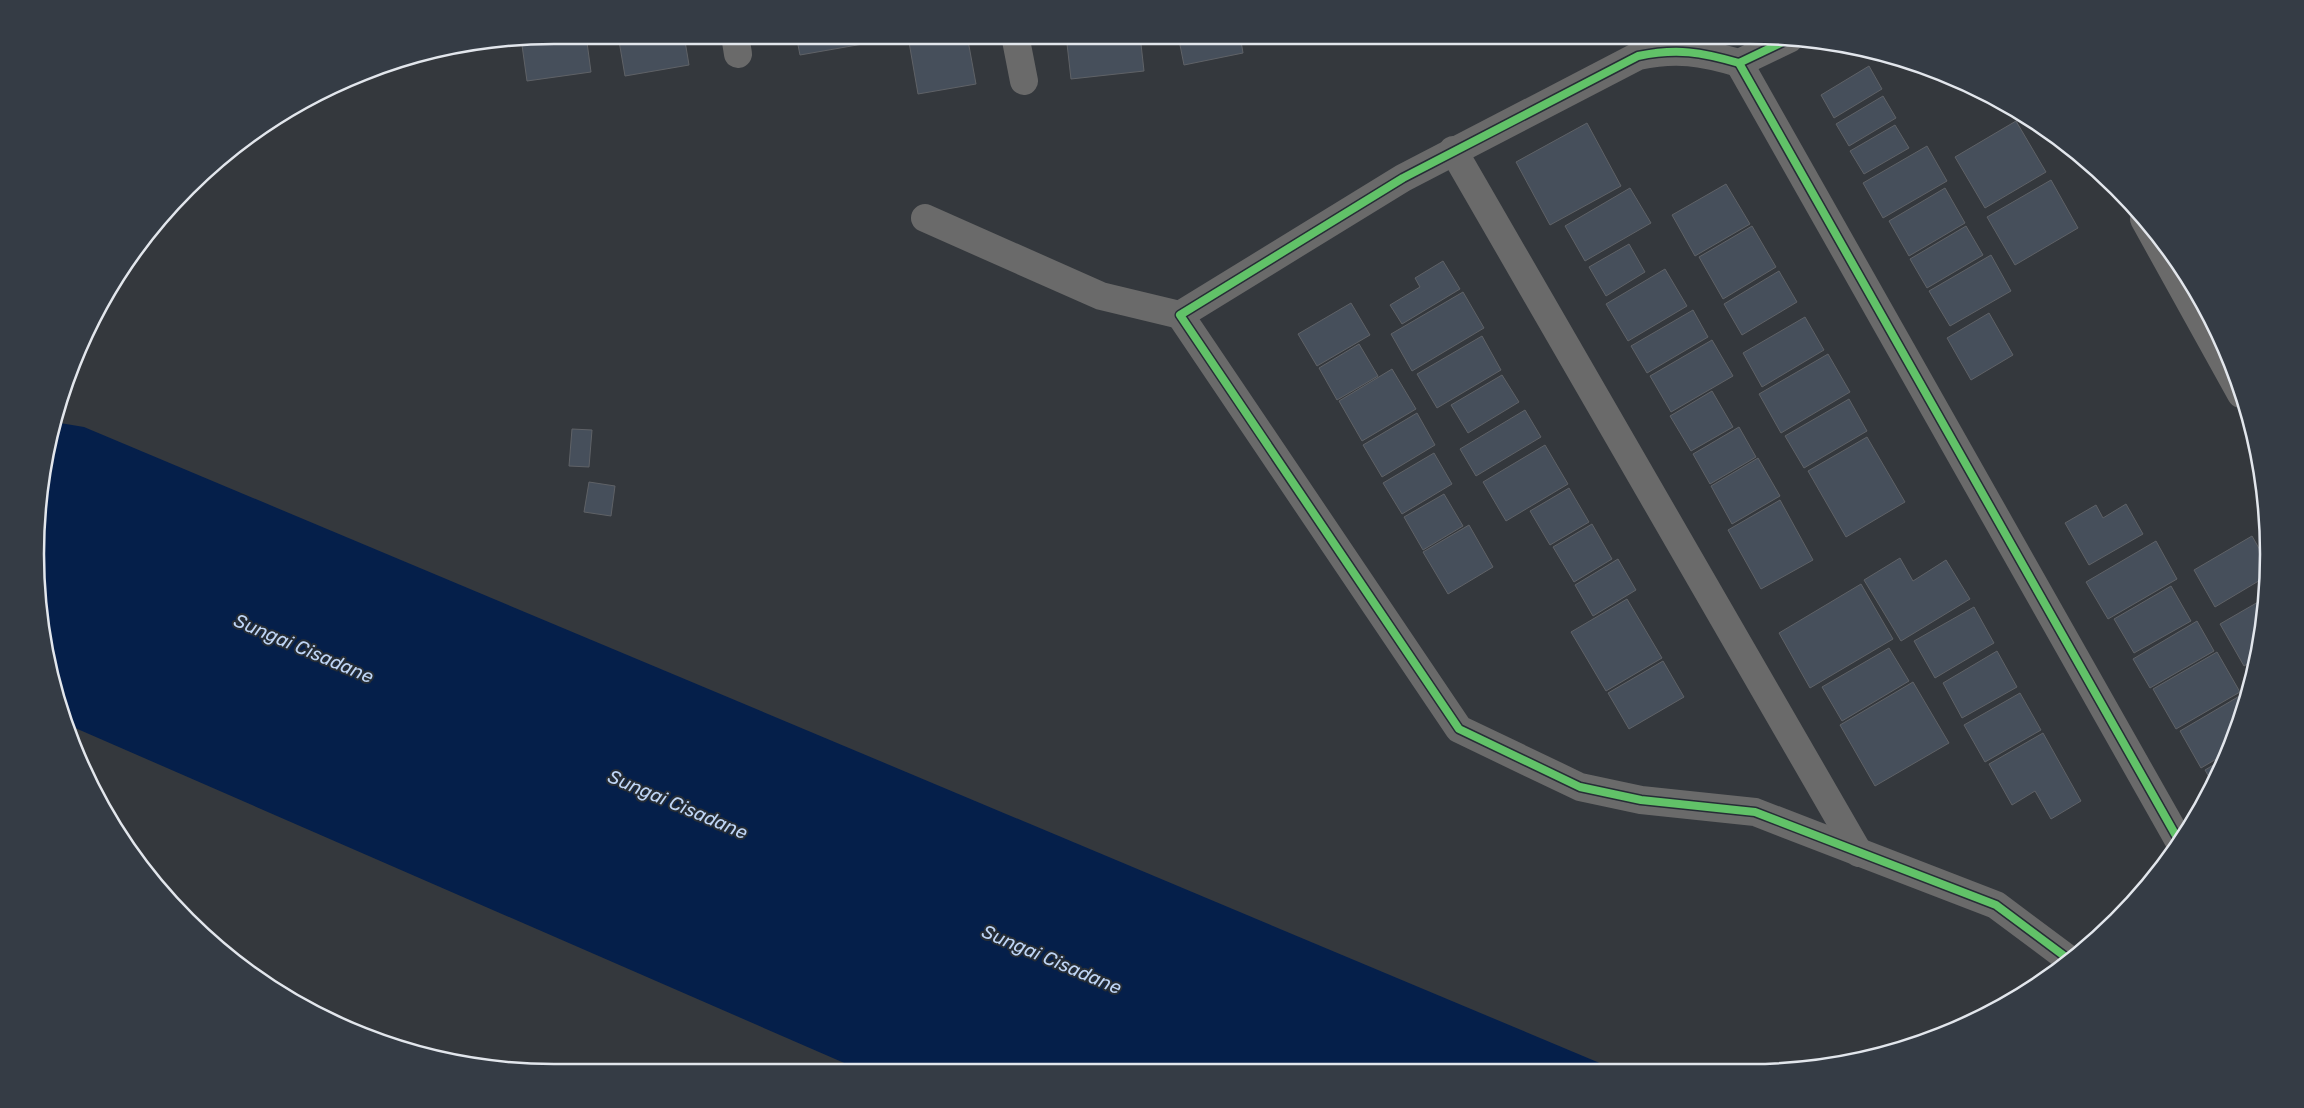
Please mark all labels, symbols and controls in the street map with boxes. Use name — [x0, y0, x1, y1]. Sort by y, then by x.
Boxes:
water label: Sungai Cisadane — [231, 609, 377, 688]
water label: Sungai Cisadane — [605, 765, 751, 844]
water label: Sungai Cisadane — [979, 920, 1125, 999]

